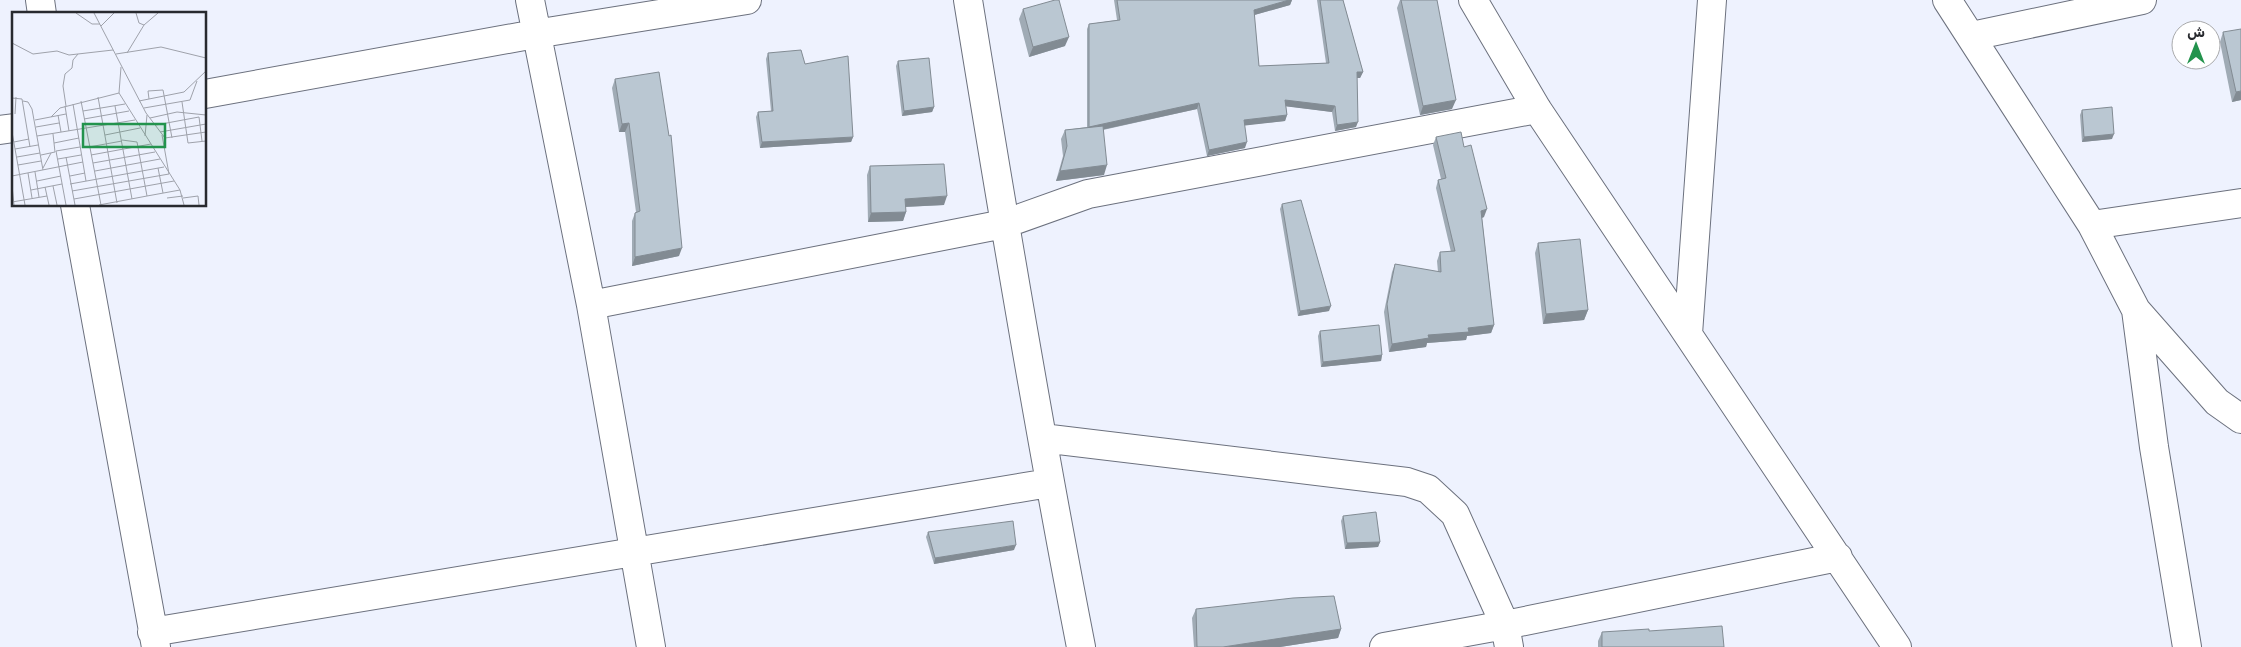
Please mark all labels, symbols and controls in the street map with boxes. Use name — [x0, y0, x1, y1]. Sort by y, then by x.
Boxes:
inset map — [12, 12, 206, 206]
north arrow — [2171, 20, 2221, 70]
text: ش — [2187, 24, 2205, 41]

